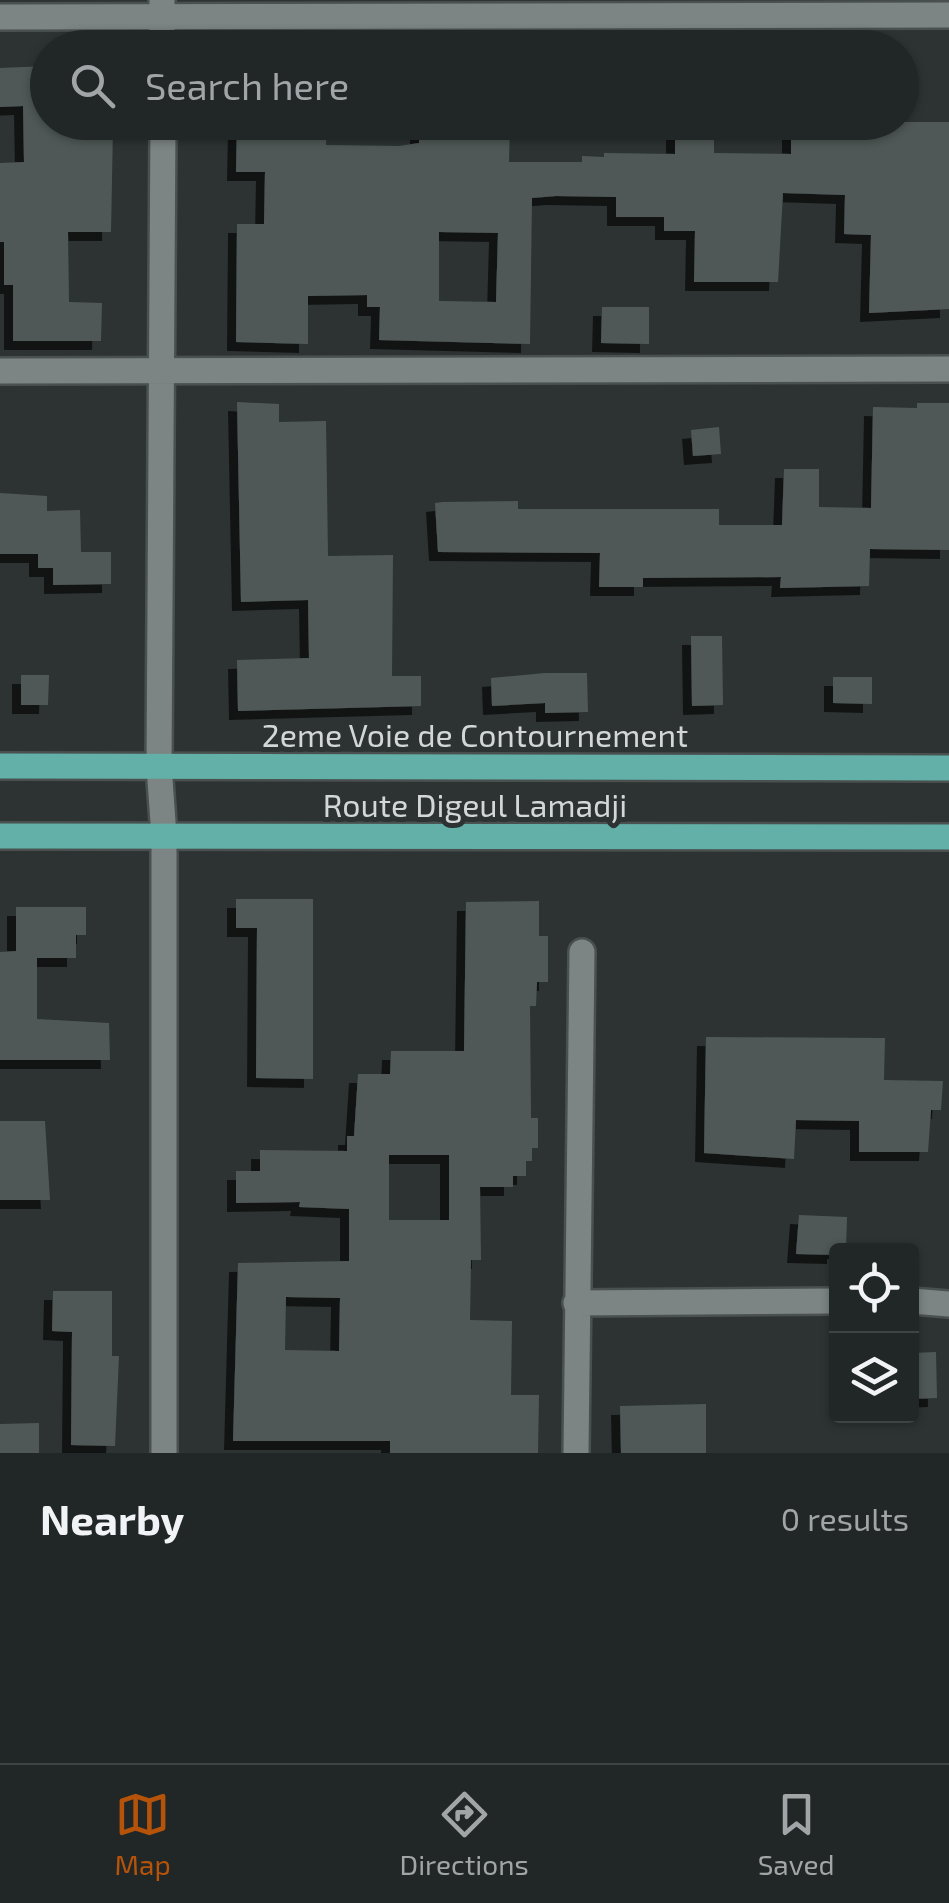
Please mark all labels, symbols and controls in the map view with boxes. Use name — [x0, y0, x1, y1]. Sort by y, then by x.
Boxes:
search box — [30, 30, 919, 140]
icon: search — [65, 58, 120, 113]
text: Search here — [145, 62, 349, 108]
street label: 2eme Voie de Contournement — [262, 715, 688, 753]
street label: Route Digeul Lamadji — [323, 785, 627, 824]
map controls — [829, 1243, 919, 1423]
button: locate — [829, 1243, 919, 1333]
button: layers — [829, 1333, 919, 1423]
text: Nearby — [40, 1493, 184, 1543]
text: 0 results — [781, 1499, 909, 1537]
tab: Map — [114, 1787, 171, 1881]
tab: Directions — [400, 1787, 529, 1881]
tab: Saved — [758, 1787, 835, 1881]

